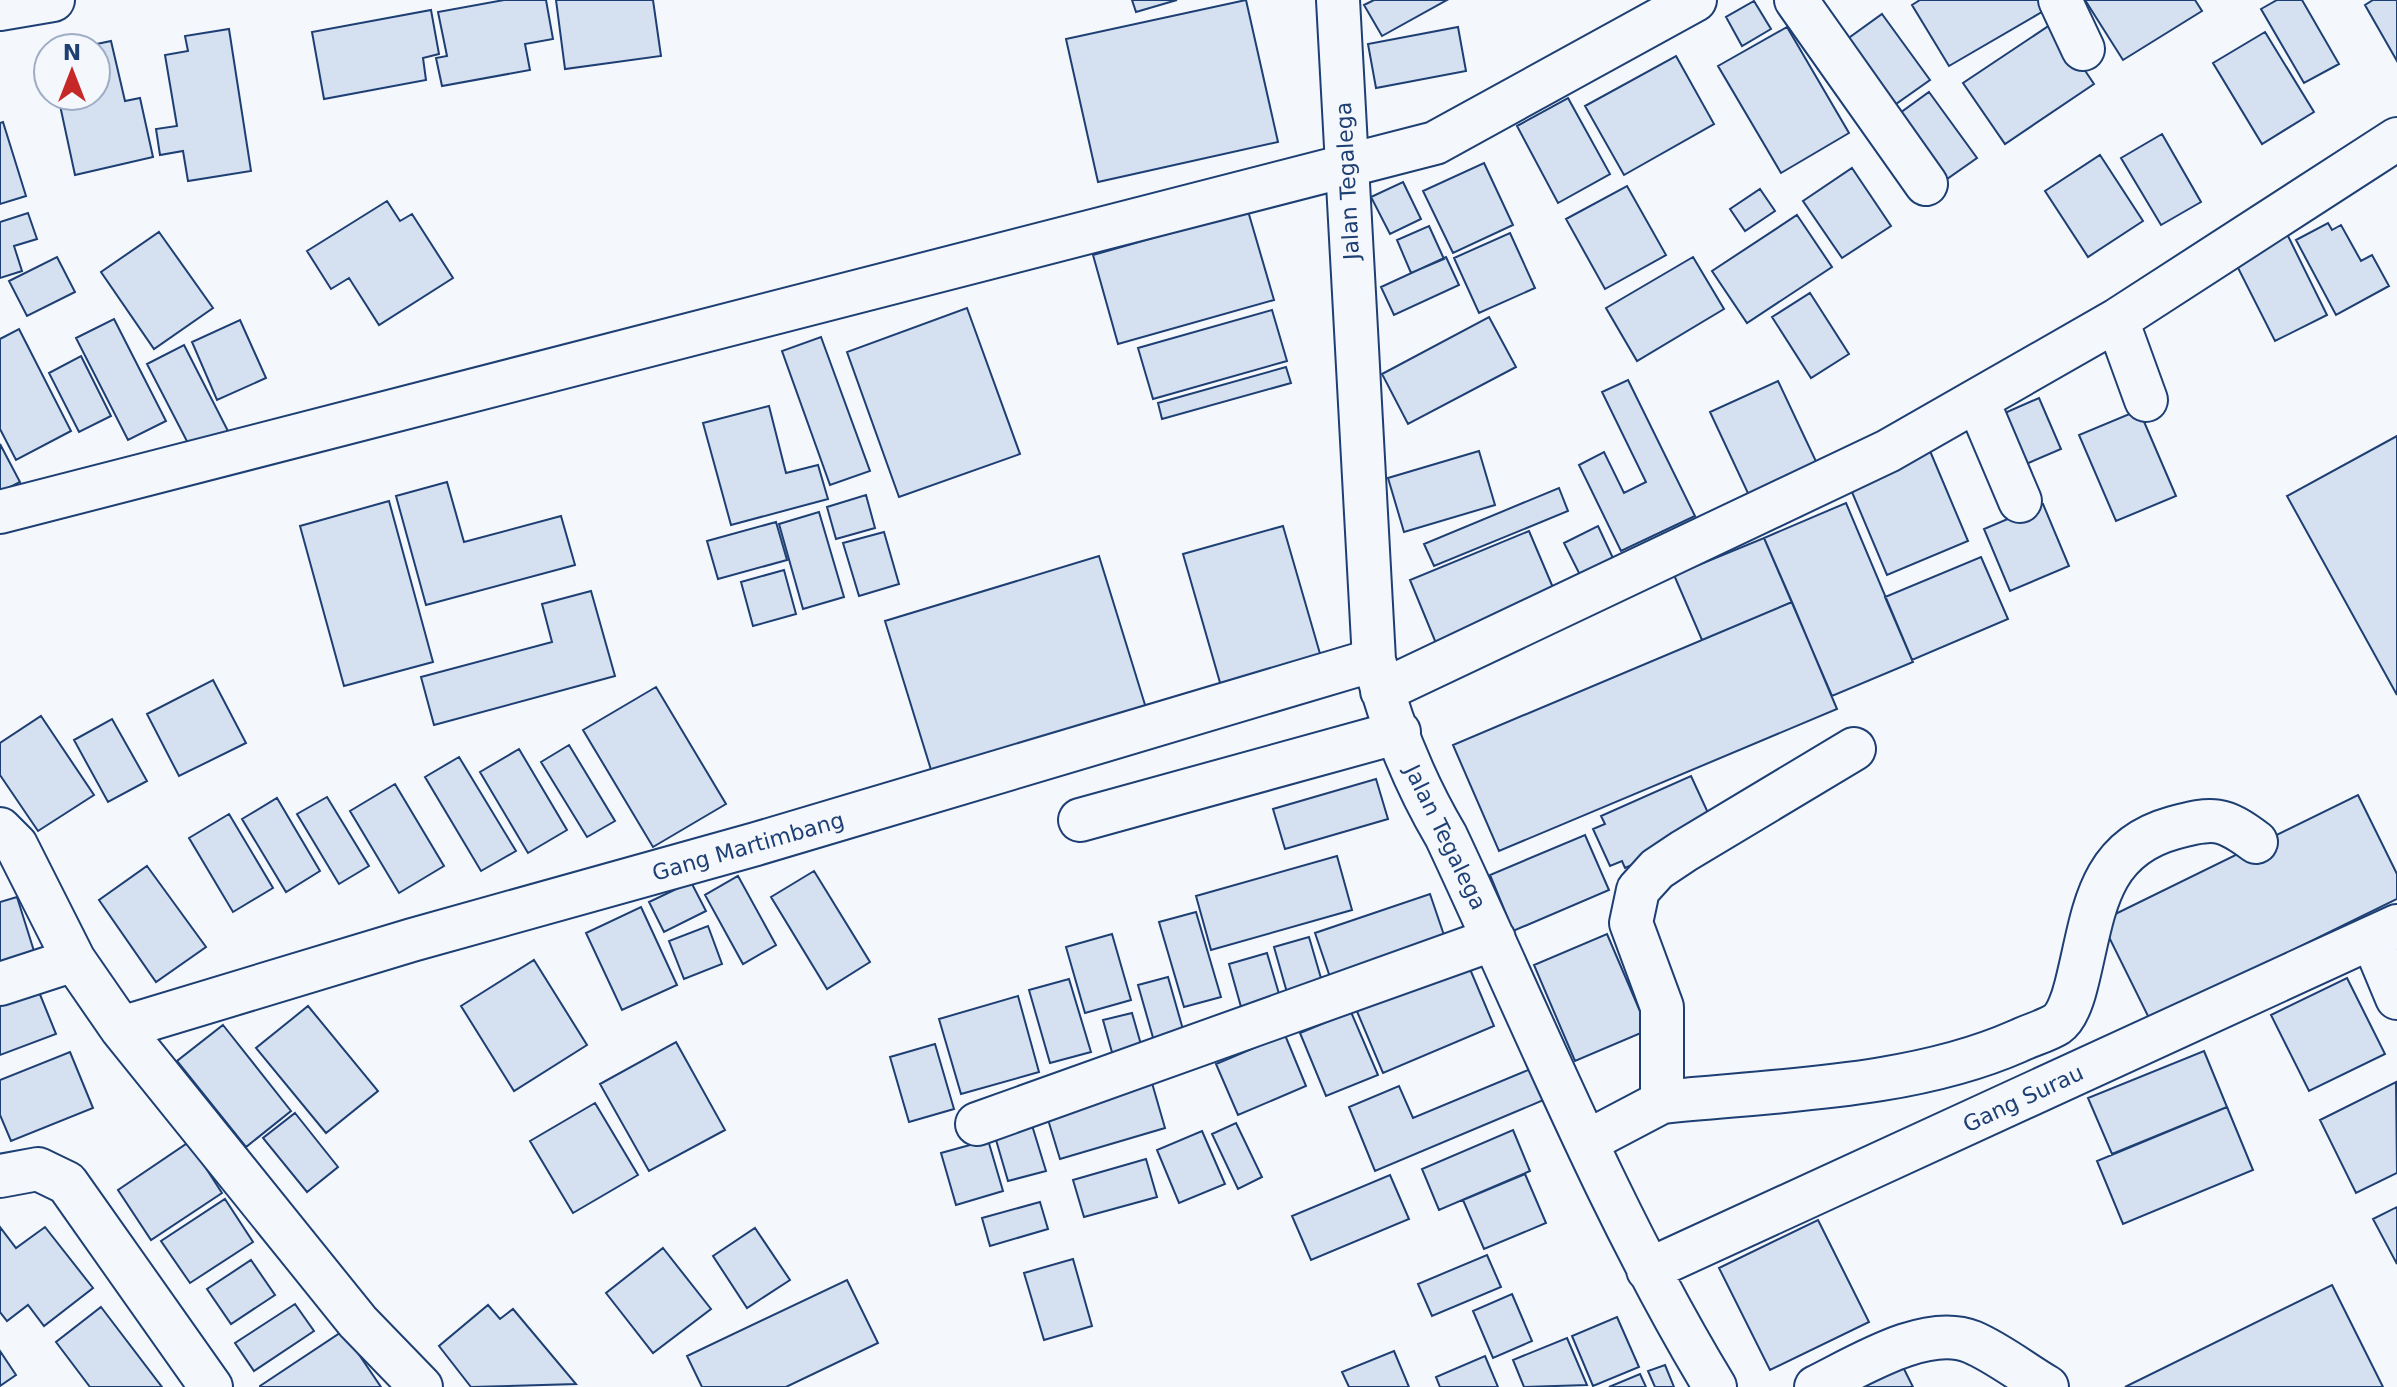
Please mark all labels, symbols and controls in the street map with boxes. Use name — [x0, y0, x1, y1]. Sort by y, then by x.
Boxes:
north arrow — [32, 32, 112, 112]
text: N — [63, 40, 81, 65]
street label: Jalan Tegalega — [1331, 101, 1364, 263]
street label: Jalan Tegalega — [1399, 759, 1491, 914]
street label: Gang Martimbang — [649, 807, 847, 886]
street label: Gang Surau — [1959, 1060, 2087, 1137]

